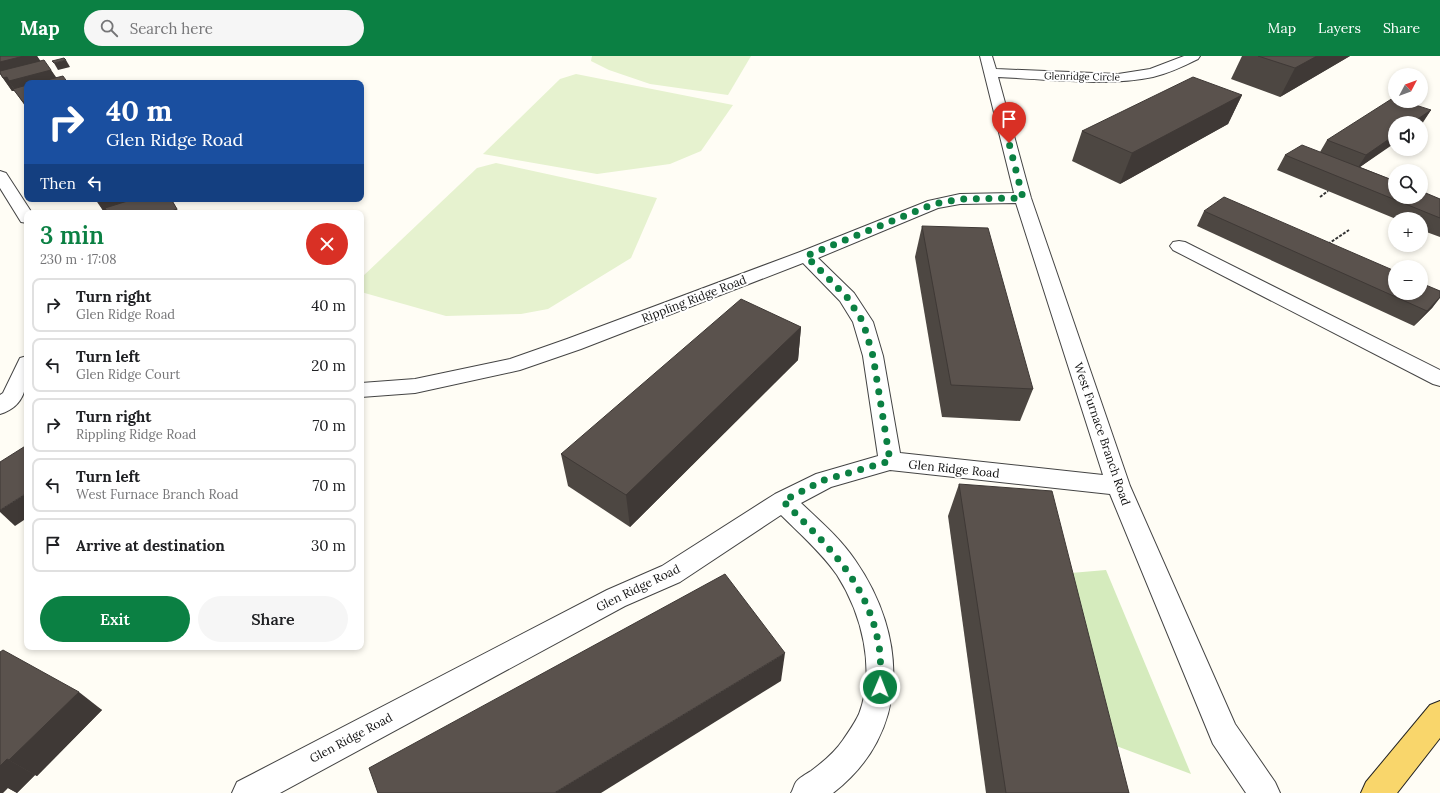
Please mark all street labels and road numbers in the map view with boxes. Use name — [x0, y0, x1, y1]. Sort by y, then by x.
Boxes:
street label: Glenridge Circle — [1044, 69, 1121, 84]
street label: Rippling Ridge Road — [639, 272, 748, 325]
street label: West Furnace Branch Road — [1071, 360, 1134, 507]
street label: Glen Ridge Road — [908, 456, 1000, 481]
street label: Glen Ridge Road — [593, 561, 682, 614]
street label: Glen Ridge Road — [307, 709, 395, 766]

